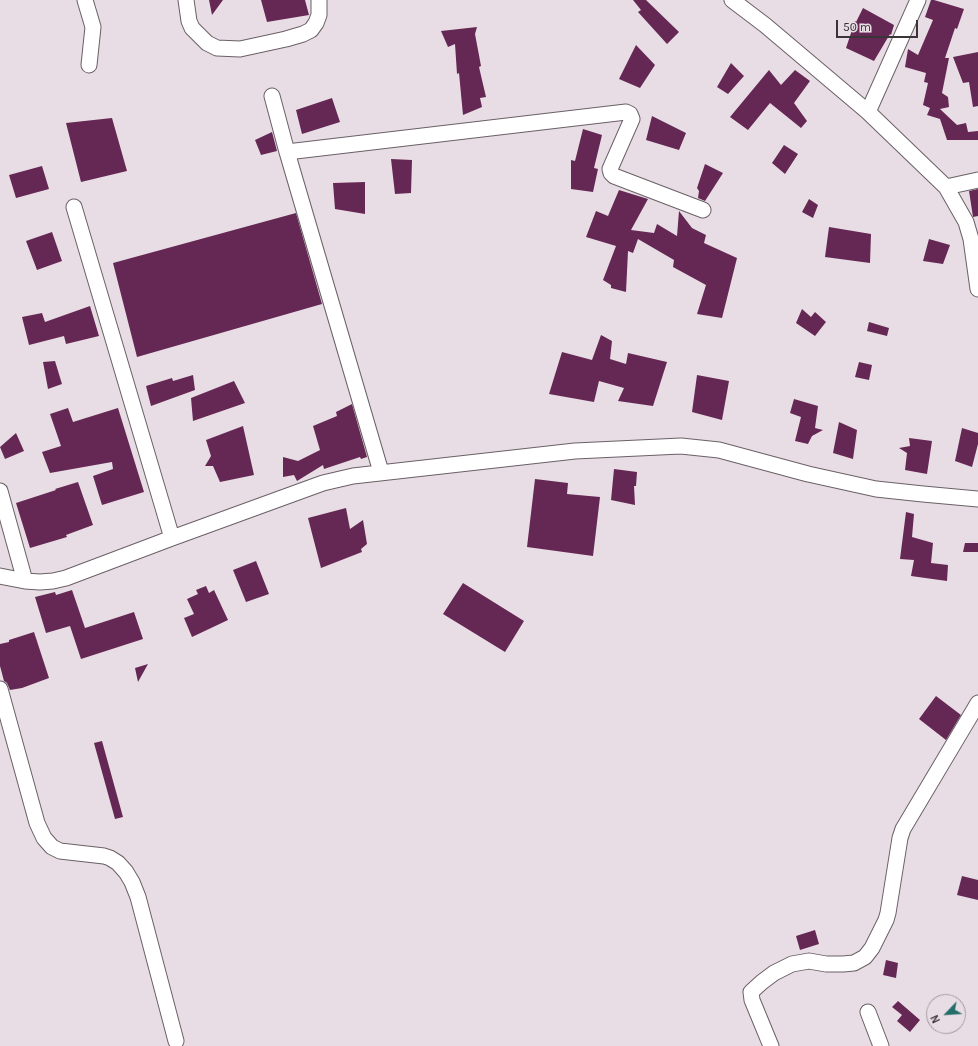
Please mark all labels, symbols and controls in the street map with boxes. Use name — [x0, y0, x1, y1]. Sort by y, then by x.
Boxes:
scale bar — [838, 12, 920, 38]
text: 50 m — [843, 20, 871, 34]
north arrow — [926, 994, 966, 1034]
text: N — [928, 1013, 943, 1025]

